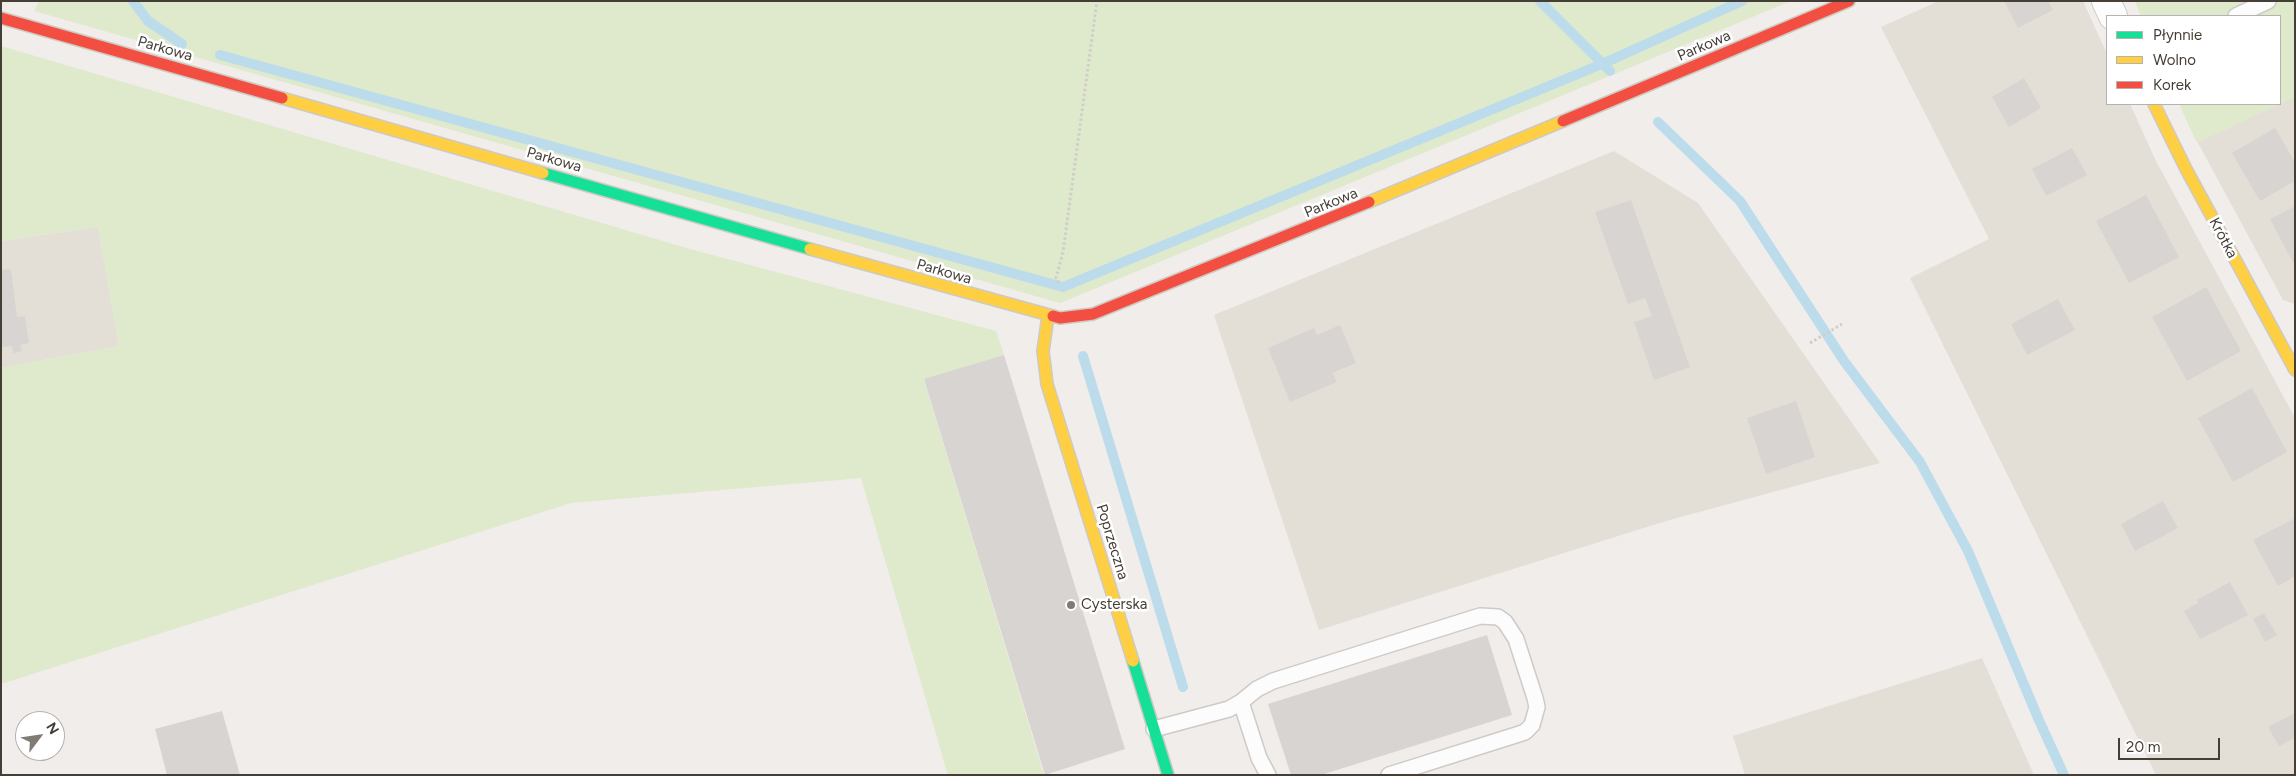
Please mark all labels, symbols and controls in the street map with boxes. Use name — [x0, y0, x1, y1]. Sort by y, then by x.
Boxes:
legend — [2106, 15, 2281, 105]
text: Płynnie — [2153, 26, 2202, 44]
street label: Parkowa — [1675, 27, 1733, 65]
street label: Parkowa — [136, 33, 194, 65]
text: Wolno — [2153, 51, 2196, 69]
text: Korek — [2153, 76, 2191, 94]
street label: Parkowa — [525, 144, 583, 176]
street label: Parkowa — [1302, 184, 1360, 222]
street label: Krótka — [2205, 215, 2241, 261]
street label: Parkowa — [915, 256, 973, 288]
street label: Poprzeczna — [1092, 502, 1132, 582]
place label: Cysterska — [1081, 596, 1147, 614]
marker: Cysterska — [1065, 599, 1077, 611]
north arrow — [15, 711, 65, 761]
text: N — [42, 720, 62, 738]
scale bar — [2121, 728, 2224, 760]
text: 20 m — [2126, 738, 2160, 756]

